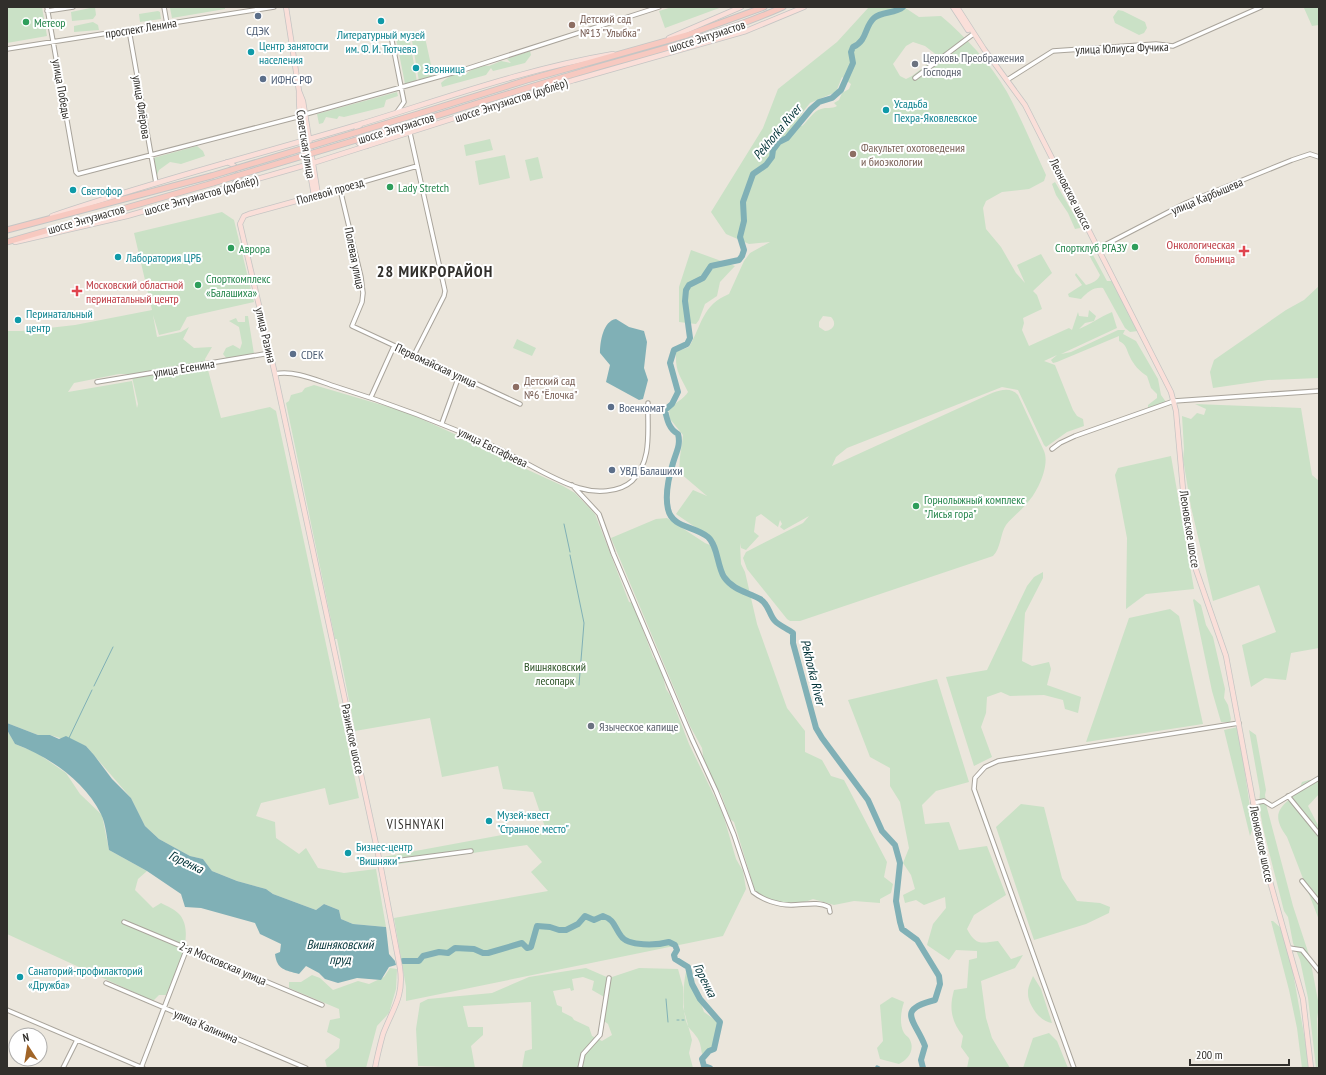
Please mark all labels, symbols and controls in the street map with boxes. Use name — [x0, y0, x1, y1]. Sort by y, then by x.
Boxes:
marker: СДЭК — [253, 11, 263, 21]
place label: Детский сад №13 "Улыбка" — [580, 11, 640, 40]
place label: Метеор — [34, 15, 66, 30]
street label: проспект Ленина — [104, 15, 178, 41]
marker: Литературный музей им. Ф. И. Тютчева — [376, 16, 386, 26]
marker: Метеор — [21, 17, 31, 27]
street label: шоссе Энтузиастов — [667, 17, 747, 55]
marker: Детский сад №13 "Улыбка" — [567, 20, 577, 30]
place label: СДЭК — [246, 23, 270, 38]
place label: Литературный музей им. Ф. И. Тютчева — [336, 27, 425, 56]
place label: Центр занятости населения — [259, 38, 328, 67]
street label: улица Юлиуса Фучика — [1075, 39, 1169, 57]
marker: Центр занятости населения — [246, 47, 256, 57]
place label: Церковь Преображения Господня — [923, 50, 1024, 79]
street label: улица Победы — [49, 58, 75, 120]
marker: Церковь Преображения Господня — [910, 59, 920, 69]
place label: Звонница — [424, 61, 465, 76]
marker: Звонница — [411, 63, 421, 73]
place label: ИФНС РФ — [271, 72, 312, 87]
street label: улица Флёрова — [130, 74, 154, 140]
marker: ИФНС РФ — [258, 74, 268, 84]
street label: шоссе Энтузиастов (дублёр) — [453, 75, 569, 125]
place label: Усадьба Пехра-Яковлевское — [894, 96, 977, 125]
water label: Pekhorka River — [749, 99, 807, 163]
marker: Усадьба Пехра-Яковлевское — [881, 105, 891, 115]
street label: Советская улица — [293, 109, 319, 180]
street label: шоссе Энтузиастов — [356, 109, 436, 147]
place label: Факультет охотоведения и биоэкологии — [861, 140, 965, 169]
marker: Факультет охотоведения и биоэкологии — [848, 149, 858, 159]
street label: Леоновское шоссе — [1046, 155, 1095, 232]
street label: шоссе Энтузиастов (дублёр) — [143, 172, 260, 218]
street label: Полевой проезд — [295, 174, 366, 208]
street label: улица Карбышева — [1169, 174, 1245, 218]
place label: Lady Stretch — [398, 180, 449, 195]
marker: Lady Stretch — [385, 182, 395, 192]
place label: Светофор — [81, 183, 122, 198]
marker: Светофор — [68, 185, 78, 195]
street label: шоссе Энтузиастов — [46, 201, 126, 237]
street label: Полевая улица — [342, 226, 368, 290]
place label: Онкологическая больница — [1167, 237, 1235, 266]
place label: Спортклуб РГАЗУ — [1055, 240, 1128, 255]
place label: Аврора — [239, 241, 270, 256]
marker: Спортклуб РГАЗУ — [1130, 242, 1140, 252]
marker: Аврора — [226, 243, 236, 253]
marker: Онкологическая больница — [1238, 245, 1250, 257]
place label: Лаборатория ЦРБ — [125, 250, 201, 265]
marker: Лаборатория ЦРБ — [113, 252, 123, 262]
district label: 28 МИКРОРАЙОН — [377, 261, 493, 281]
place label: Спорткомплекс «Балашиха» — [206, 271, 271, 300]
place label: Московский областной перинатальный центр — [86, 277, 183, 306]
marker: Спорткомплекс «Балашиха» — [193, 280, 203, 290]
marker: Московский областной перинатальный центр — [71, 285, 83, 297]
place label: Перинатальный центр — [26, 306, 93, 335]
street label: улица Разина — [252, 306, 280, 364]
marker: Перинатальный центр — [13, 315, 23, 325]
street label: Первомайская улица — [393, 340, 479, 391]
place label: CDEK — [301, 347, 324, 362]
marker: CDEK — [288, 349, 298, 359]
street label: улица Есенина — [152, 356, 216, 380]
place label: Детский сад №6 "Ёлочка" — [524, 373, 577, 402]
marker: Детский сад №6 "Ёлочка" — [511, 382, 521, 392]
place label: Военкомат — [619, 400, 665, 415]
marker: Военкомат — [606, 402, 616, 412]
street label: улица Евстафьева — [456, 424, 530, 470]
place label: УВД Балашихи — [620, 463, 683, 478]
marker: УВД Балашихи — [607, 465, 617, 475]
street label: Леоновское шоссе — [1176, 488, 1204, 569]
place label: Горнолыжный комплекс "Лисья гора" — [924, 492, 1026, 521]
marker: Горнолыжный комплекс "Лисья гора" — [911, 501, 921, 511]
water label: Pekhorka River — [797, 638, 830, 709]
park label: Вишняковский лесопарк — [524, 659, 586, 688]
street label: Разинское шоссе — [338, 702, 368, 776]
place label: Языческое капище — [599, 719, 678, 734]
marker: Языческое капище — [586, 721, 596, 731]
street label: Леоновское шоссе — [1246, 803, 1277, 884]
place label: Музей-квест "Странное место" — [497, 807, 569, 836]
district label: VISHNYAKI — [386, 816, 445, 833]
marker: Музей-квест "Странное место" — [484, 816, 494, 826]
place label: Бизнес-центр "Вишняки" — [356, 839, 413, 868]
water label: Горенка — [166, 847, 207, 878]
marker: Бизнес-центр "Вишняки" — [343, 848, 353, 858]
water label: Вишняковский пруд — [306, 936, 375, 968]
street label: 2-я Московская улица — [177, 938, 269, 988]
water label: Горенка — [689, 960, 721, 1001]
place label: Санаторий-профилакторий «Дружба» — [28, 963, 143, 992]
marker: Санаторий-профилакторий «Дружба» — [15, 972, 25, 982]
street label: улица Калинина — [172, 1006, 241, 1046]
north arrow — [8, 1027, 48, 1067]
text: N — [22, 1030, 30, 1045]
scale bar — [1190, 1041, 1289, 1067]
text: 200 m — [1196, 1047, 1223, 1062]

